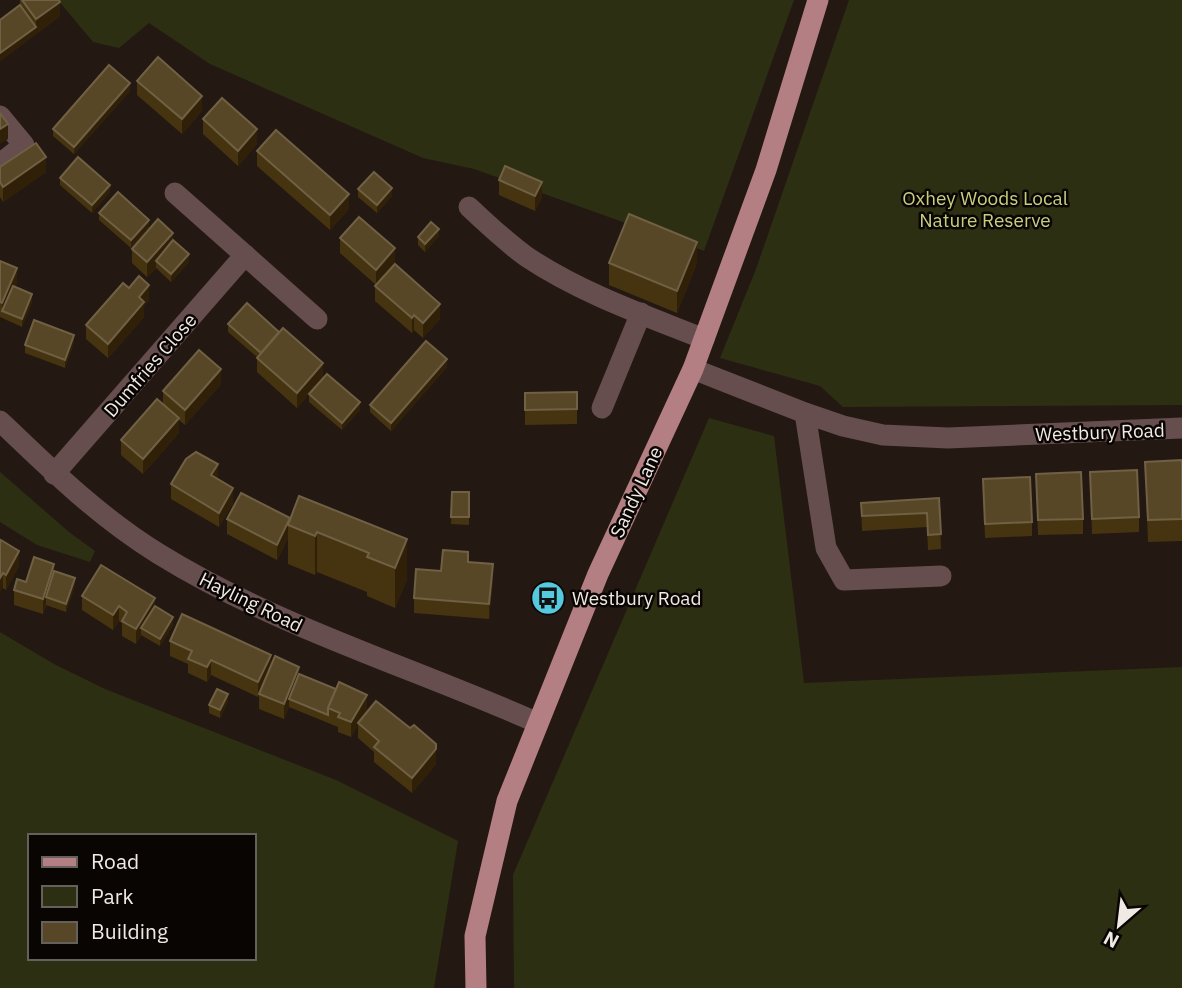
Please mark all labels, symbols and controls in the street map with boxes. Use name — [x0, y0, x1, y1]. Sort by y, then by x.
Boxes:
park label: Oxhey Woods Local Nature Reserve — [902, 186, 1068, 232]
street label: Dumfries Close — [98, 308, 202, 422]
street label: Westbury Road — [1035, 418, 1165, 446]
street label: Sandy Lane — [604, 443, 668, 541]
street label: Hayling Road — [195, 567, 307, 637]
bus stop icon: Westbury Road — [529, 579, 567, 617]
place label: Westbury Road — [572, 586, 702, 610]
legend — [28, 834, 256, 960]
text: Road — [91, 847, 139, 875]
text: Park — [91, 882, 134, 910]
north arrow — [1084, 890, 1154, 960]
text: Building — [91, 917, 168, 945]
text: N — [1099, 926, 1123, 954]

